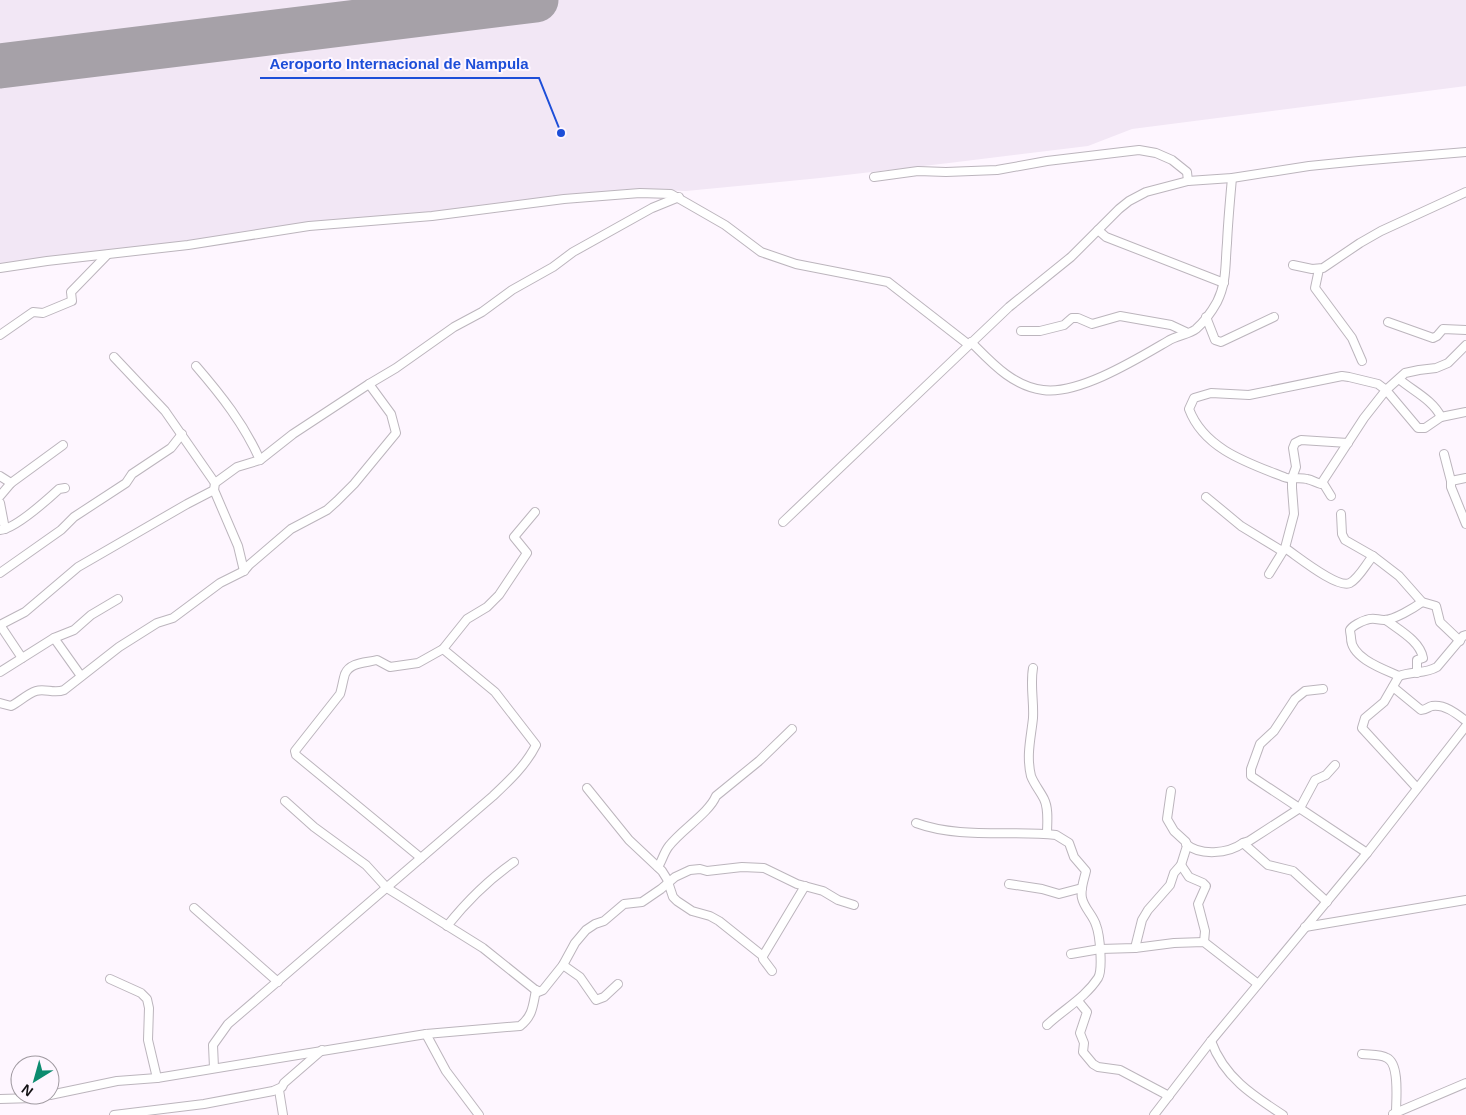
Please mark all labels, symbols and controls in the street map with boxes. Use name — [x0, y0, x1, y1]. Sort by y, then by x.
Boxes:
callout: Aeroporto Internacional de Nampula — [260, 48, 539, 78]
text: Aeroporto Internacional de Nampula — [269, 55, 529, 72]
north arrow — [10, 1055, 60, 1105]
text: N — [18, 1081, 36, 1100]

